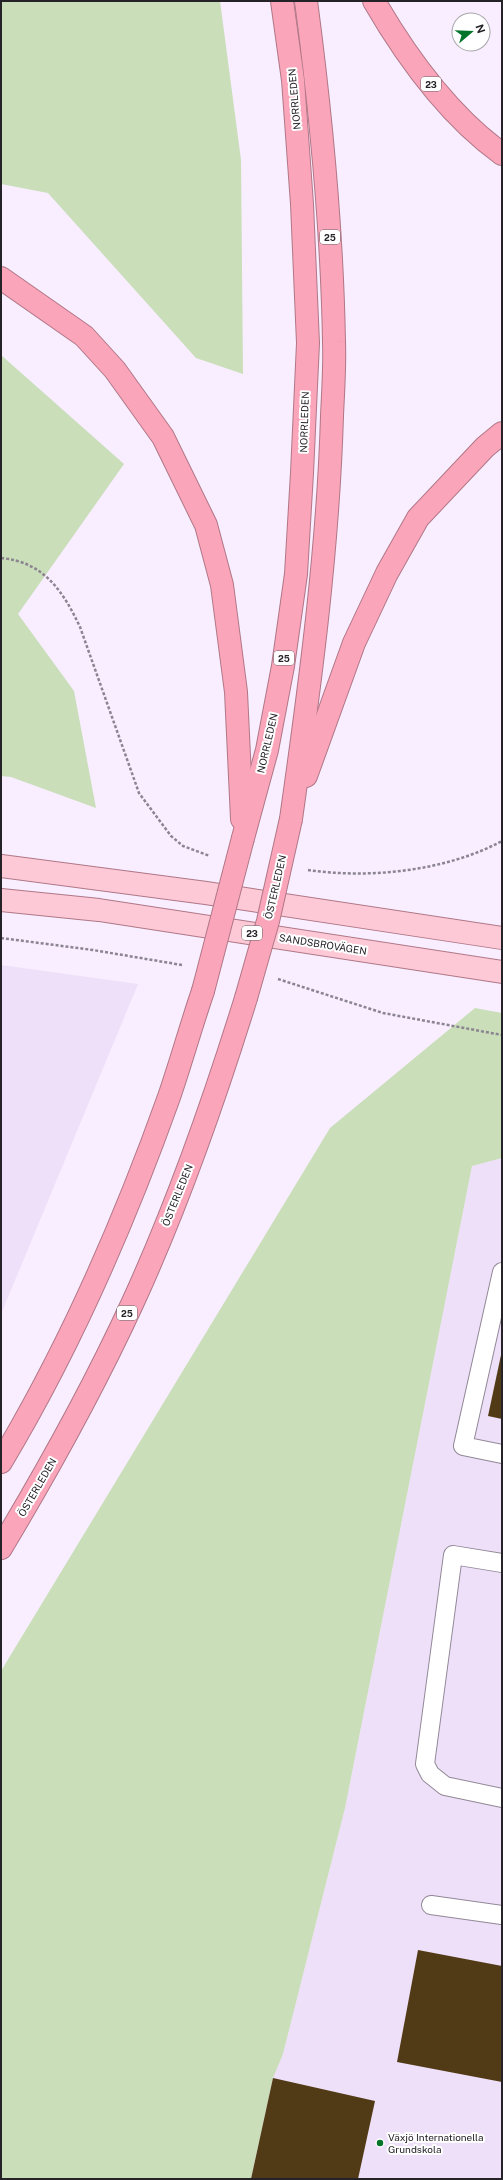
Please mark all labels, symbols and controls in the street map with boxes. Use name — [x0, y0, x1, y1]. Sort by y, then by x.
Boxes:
north arrow — [451, 12, 491, 52]
text: N — [473, 23, 488, 35]
street label: NORRLEDEN — [285, 68, 303, 130]
road number: 23 — [421, 77, 441, 91]
road number: 25 — [320, 230, 340, 244]
street label: NORRLEDEN — [297, 391, 311, 453]
road number: 25 — [274, 651, 294, 665]
street label: NORRLEDEN — [254, 712, 280, 774]
street label: ÖSTERLEDEN — [262, 854, 288, 920]
road number: 23 — [242, 926, 262, 940]
street label: SANDSBROVÄGEN — [278, 931, 368, 957]
street label: ÖSTERLEDEN — [159, 1162, 195, 1228]
road number: 25 — [117, 1306, 137, 1320]
street label: ÖSTERLEDEN — [15, 1456, 59, 1518]
place label: Växjö Internationella Grundskola — [388, 2131, 484, 2155]
marker: Växjö Internationella Grundskola — [375, 2138, 385, 2148]

